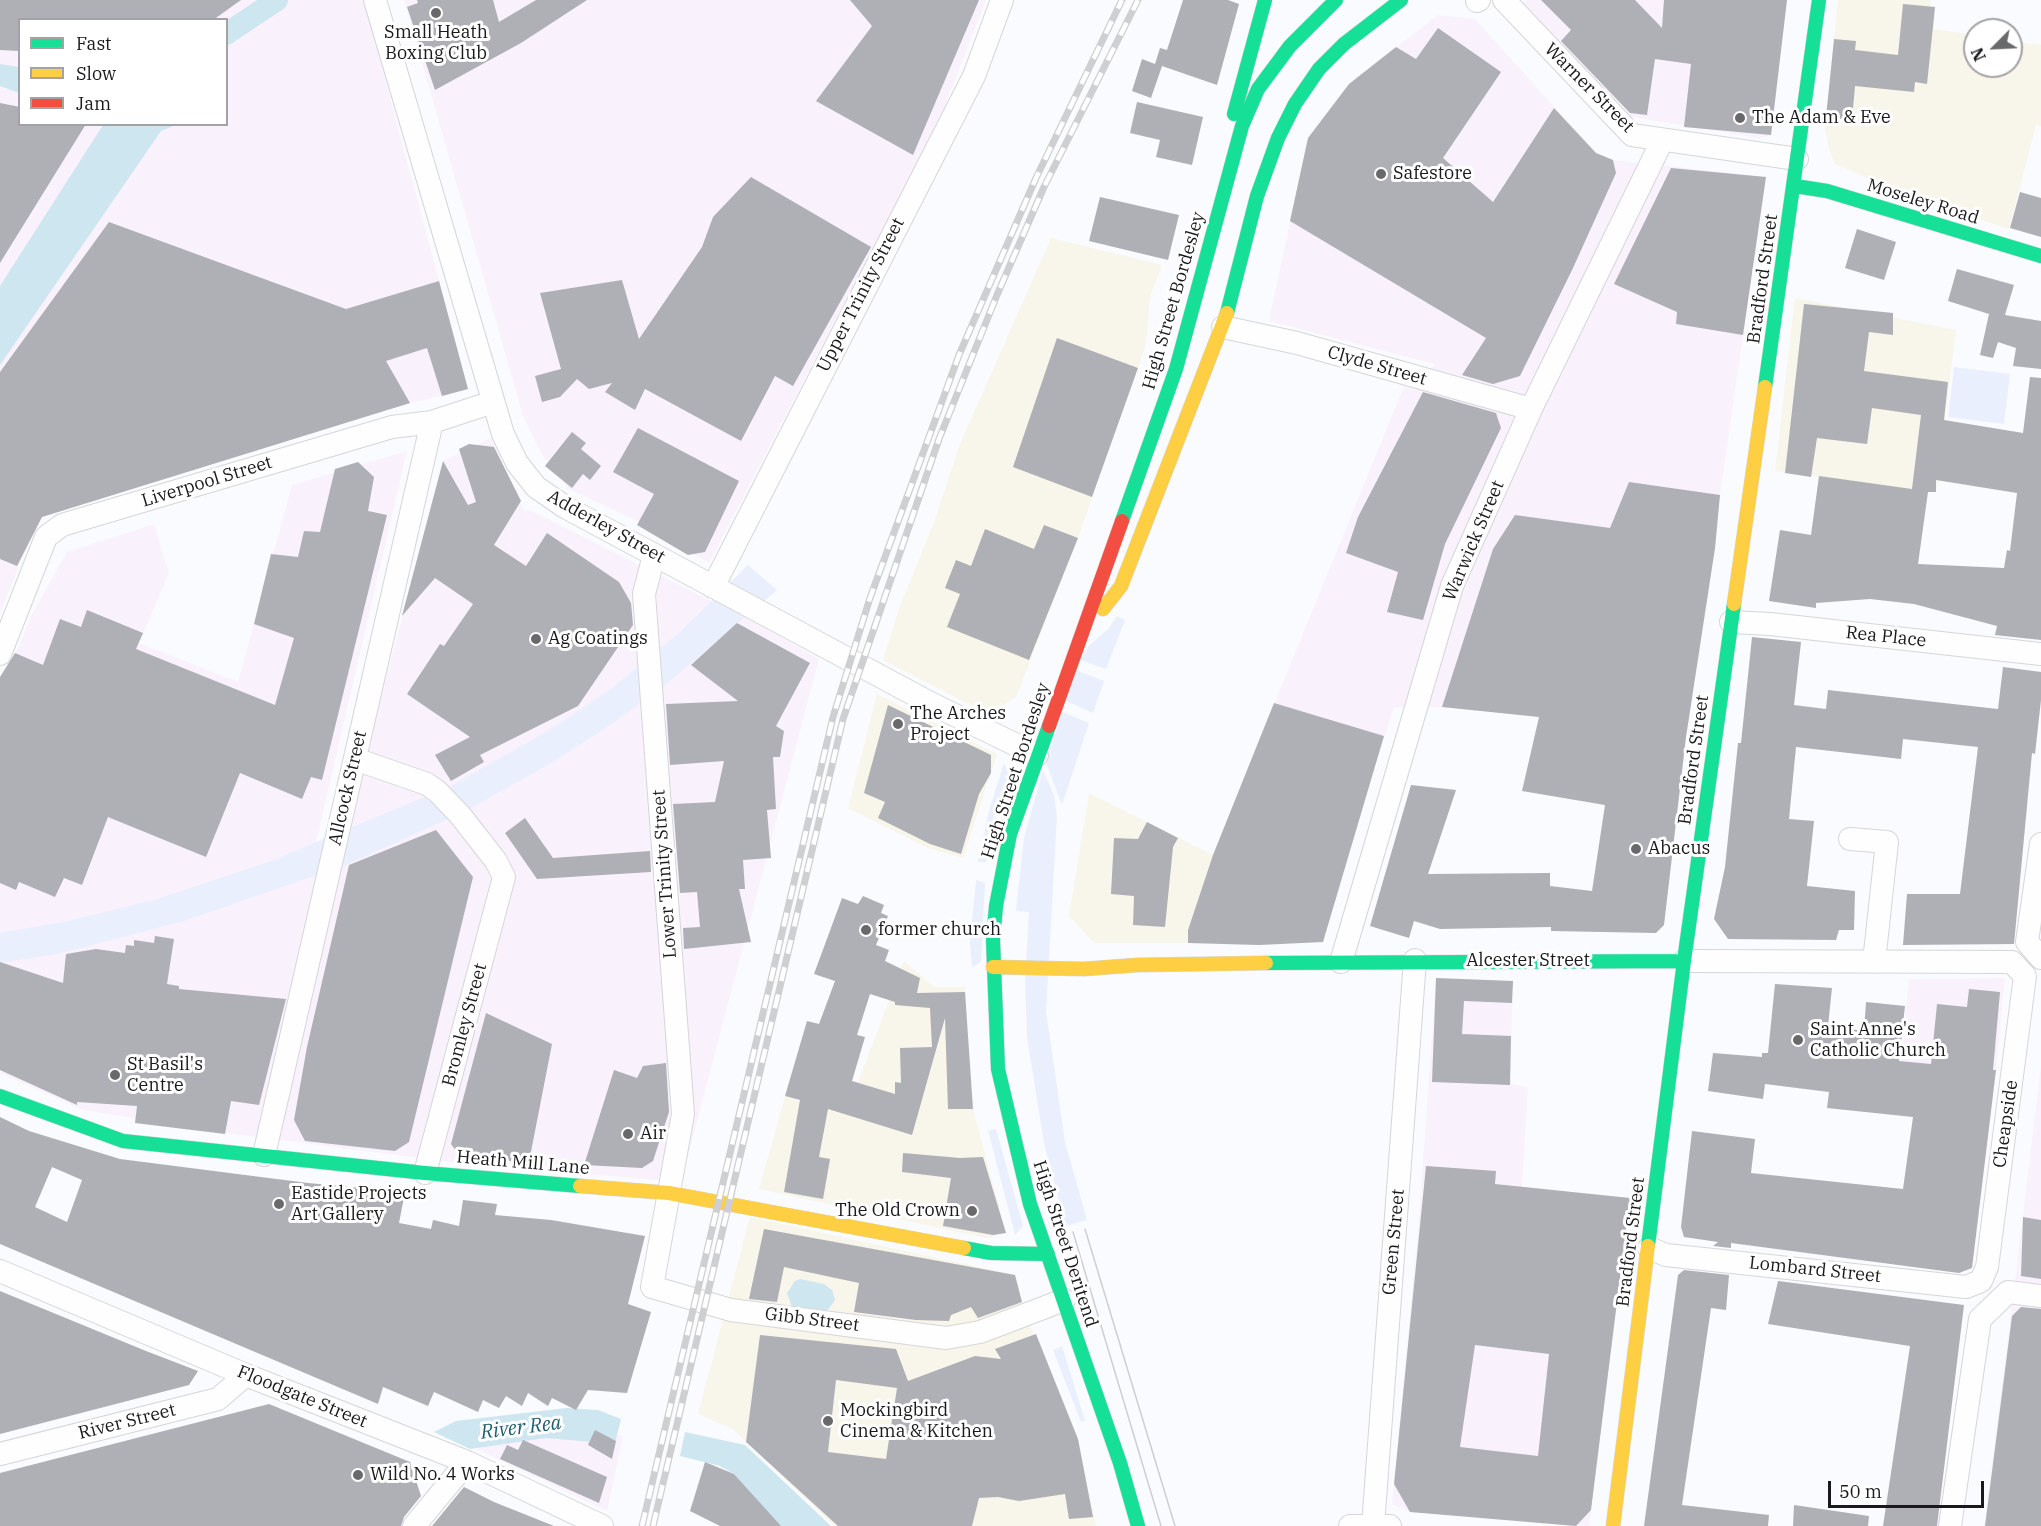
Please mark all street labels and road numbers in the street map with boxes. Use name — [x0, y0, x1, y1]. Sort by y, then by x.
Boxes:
street label: Warner Street — [1540, 39, 1638, 137]
street label: Moseley Road — [1864, 175, 1982, 229]
street label: High Street Bordesley — [1138, 210, 1210, 392]
street label: Bradford Street — [1743, 213, 1783, 345]
street label: Upper Trinity Street — [813, 214, 909, 376]
street label: Clyde Street — [1325, 342, 1429, 390]
street label: Liverpool Street — [139, 452, 275, 512]
street label: Warwick Street — [1439, 477, 1509, 605]
street label: Adderley Street — [543, 486, 669, 568]
street label: Rea Place — [1845, 622, 1927, 652]
street label: High Street Bordesley — [977, 680, 1055, 862]
street label: Bradford Street — [1674, 694, 1714, 826]
street label: Allcock Street — [324, 729, 372, 847]
street label: Lower Trinity Street — [648, 789, 682, 959]
street label: Alcester Street — [1466, 950, 1590, 972]
street label: Bromley Street — [438, 961, 492, 1089]
street label: Cheapside — [1989, 1079, 2023, 1169]
street label: Heath Mill Lane — [456, 1146, 590, 1180]
street label: High Street Deritend — [1028, 1158, 1102, 1330]
street label: Bradford Street — [1612, 1176, 1650, 1308]
street label: Green Street — [1379, 1188, 1409, 1296]
street label: Lombard Street — [1748, 1252, 1882, 1288]
street label: Gibb Street — [764, 1303, 860, 1337]
street label: Floodgate Street — [234, 1361, 370, 1433]
street label: River Street — [76, 1399, 178, 1445]

